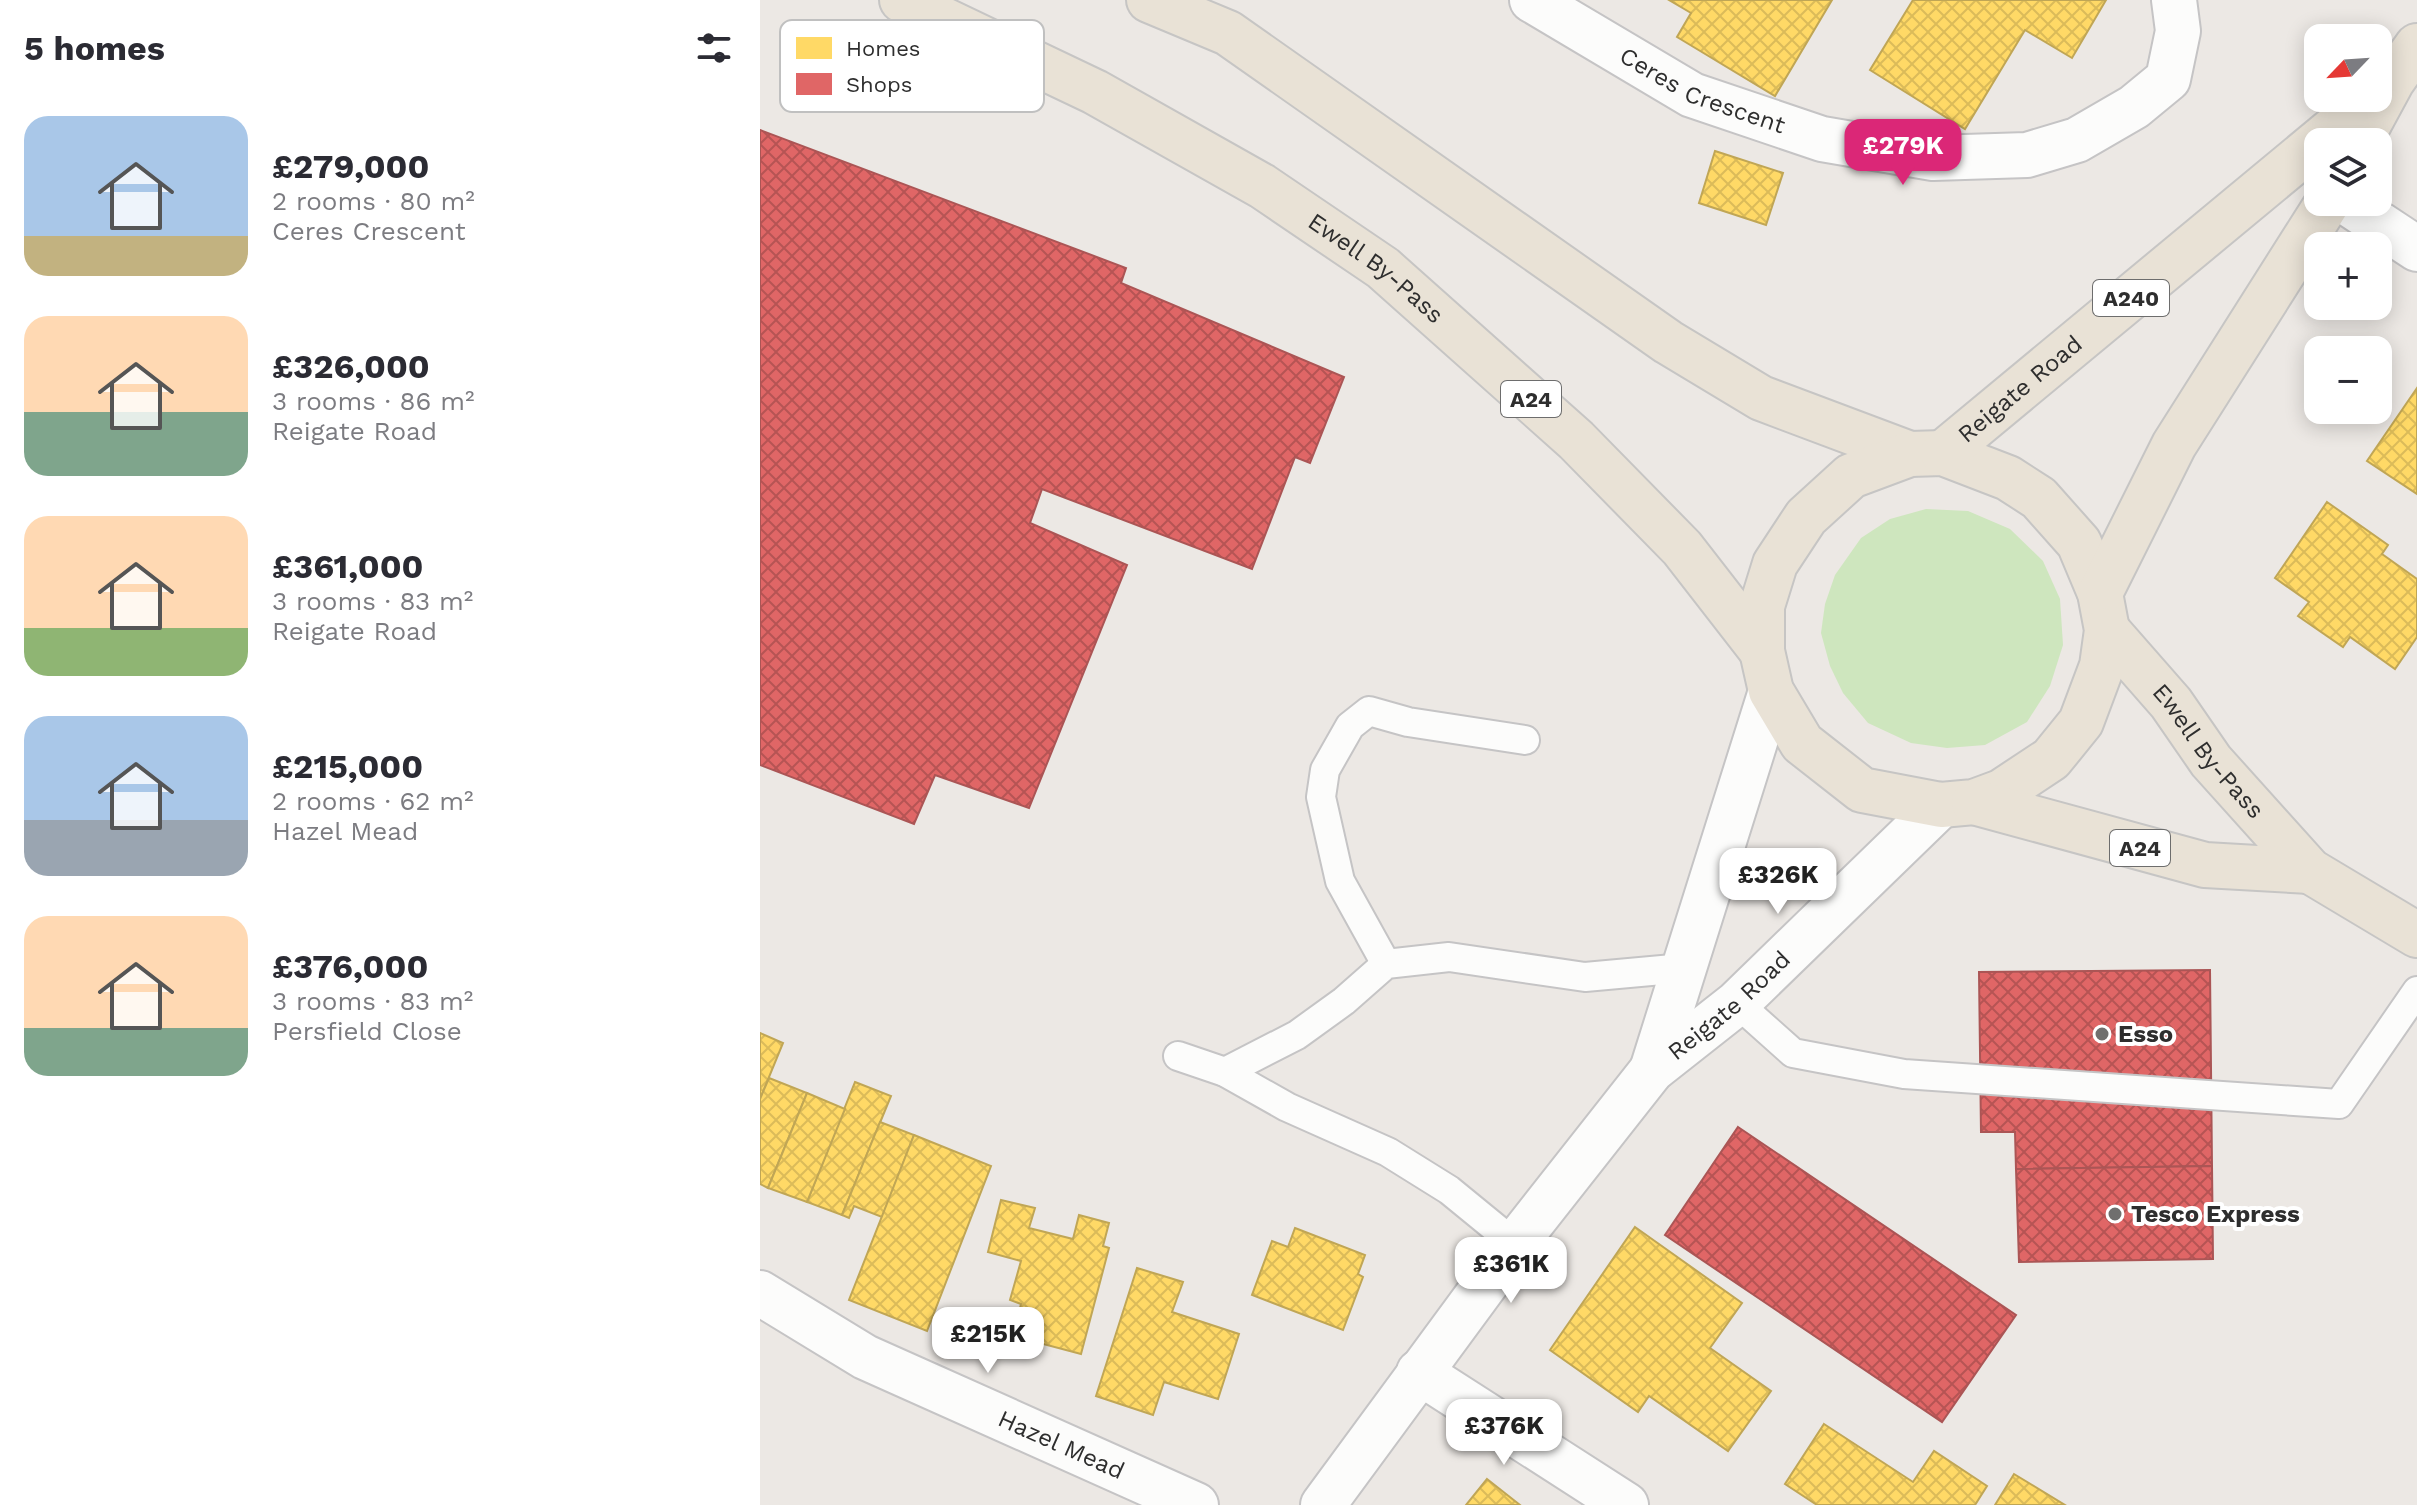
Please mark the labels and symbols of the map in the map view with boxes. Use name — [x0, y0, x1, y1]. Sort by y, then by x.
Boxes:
legend — [780, 20, 1044, 112]
north arrow — [2304, 24, 2392, 112]
text: Homes — [846, 36, 920, 61]
street label: Ceres Crescent — [1615, 41, 1789, 139]
text: Shops — [846, 72, 912, 97]
pin: £279K — [1847, 119, 1959, 187]
street label: Ewell By-Pass — [1303, 207, 1449, 329]
road number: A240 — [2093, 280, 2169, 316]
street label: Reigate Road — [1952, 330, 2088, 449]
road number: A24 — [1501, 381, 1561, 417]
street label: Ewell By-Pass — [2147, 678, 2270, 824]
road number: A24 — [2110, 830, 2170, 866]
pin: £326K — [1722, 848, 1834, 916]
street label: Reigate Road — [1662, 945, 1796, 1066]
place label: Esso — [2118, 1020, 2173, 1048]
marker: Esso — [2093, 1025, 2111, 1043]
place label: Tesco Express — [2131, 1200, 2300, 1228]
marker: Tesco Express — [2106, 1205, 2124, 1223]
pin: £361K — [1455, 1237, 1567, 1305]
pin: £215K — [932, 1307, 1044, 1375]
pin: £376K — [1448, 1399, 1560, 1467]
street label: Hazel Mead — [994, 1404, 1129, 1485]

